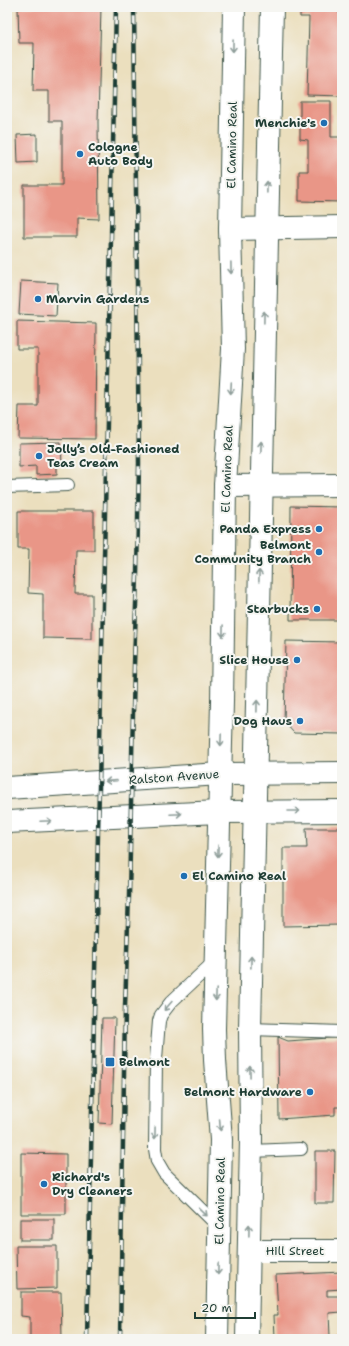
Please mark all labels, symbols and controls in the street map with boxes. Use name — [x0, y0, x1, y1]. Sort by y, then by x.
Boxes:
one-way arrow — [229, 39, 237, 52]
street label: El Camino Real — [223, 101, 241, 189]
place label: Menchie's — [255, 115, 316, 131]
marker: Menchie's — [319, 118, 329, 128]
place label: Cologne Auto Body — [88, 139, 153, 169]
marker: Cologne Auto Body — [75, 149, 85, 159]
one-way arrow — [263, 181, 271, 194]
one-way arrow — [227, 261, 235, 274]
place label: Marvin Gardens — [46, 291, 149, 307]
marker: Marvin Gardens — [33, 294, 43, 304]
one-way arrow — [260, 311, 268, 324]
one-way arrow — [227, 381, 234, 394]
street label: El Camino Real — [217, 425, 237, 513]
place label: Jolly’s Old-Fashioned Teas Cream — [47, 441, 180, 471]
one-way arrow — [258, 441, 265, 454]
marker: Jolly’s Old-Fashioned Teas Cream — [34, 451, 44, 461]
place label: Panda Express — [219, 521, 311, 537]
marker: Panda Express — [314, 524, 324, 534]
place label: Belmont Community Branch — [195, 537, 311, 567]
marker: Belmont Community Branch — [314, 547, 324, 557]
one-way arrow — [255, 570, 263, 583]
place label: Starbucks — [247, 601, 309, 617]
marker: Starbucks — [312, 604, 322, 614]
one-way arrow — [219, 624, 227, 637]
place label: Slice House — [219, 652, 289, 668]
marker: Slice House — [292, 655, 302, 665]
one-way arrow — [253, 700, 261, 713]
place label: Dog Haus — [233, 713, 292, 729]
marker: Dog Haus — [295, 716, 305, 726]
one-way arrow — [218, 733, 225, 746]
street label: Ralston Avenue — [128, 766, 220, 788]
one-way arrow — [105, 777, 118, 785]
one-way arrow — [287, 807, 300, 815]
one-way arrow — [169, 811, 182, 818]
one-way arrow — [39, 817, 52, 824]
one-way arrow — [214, 844, 222, 857]
place label: El Camino Real — [192, 868, 286, 884]
marker: El Camino Real — [179, 871, 189, 881]
one-way arrow — [247, 956, 255, 969]
one-way arrow — [212, 988, 219, 1001]
one-way arrow — [164, 1000, 173, 1011]
place label: Belmont — [119, 1054, 170, 1070]
marker: Belmont — [104, 1056, 116, 1068]
one-way arrow — [246, 1066, 254, 1079]
place label: Belmont Hardware — [184, 1084, 302, 1100]
marker: Belmont Hardware — [305, 1087, 315, 1097]
one-way arrow — [216, 1118, 223, 1131]
one-way arrow — [151, 1126, 159, 1139]
street label: El Camino Real — [211, 1157, 229, 1245]
place label: Richard's Dry Cleaners — [52, 1169, 132, 1199]
marker: Richard's Dry Cleaners — [39, 1179, 49, 1189]
one-way arrow — [198, 1207, 208, 1216]
one-way arrow — [245, 1224, 253, 1237]
street label: Hill Street — [266, 1243, 324, 1259]
one-way arrow — [215, 1262, 222, 1275]
scale bar — [195, 1294, 255, 1320]
text: 20 m — [201, 1300, 232, 1316]

